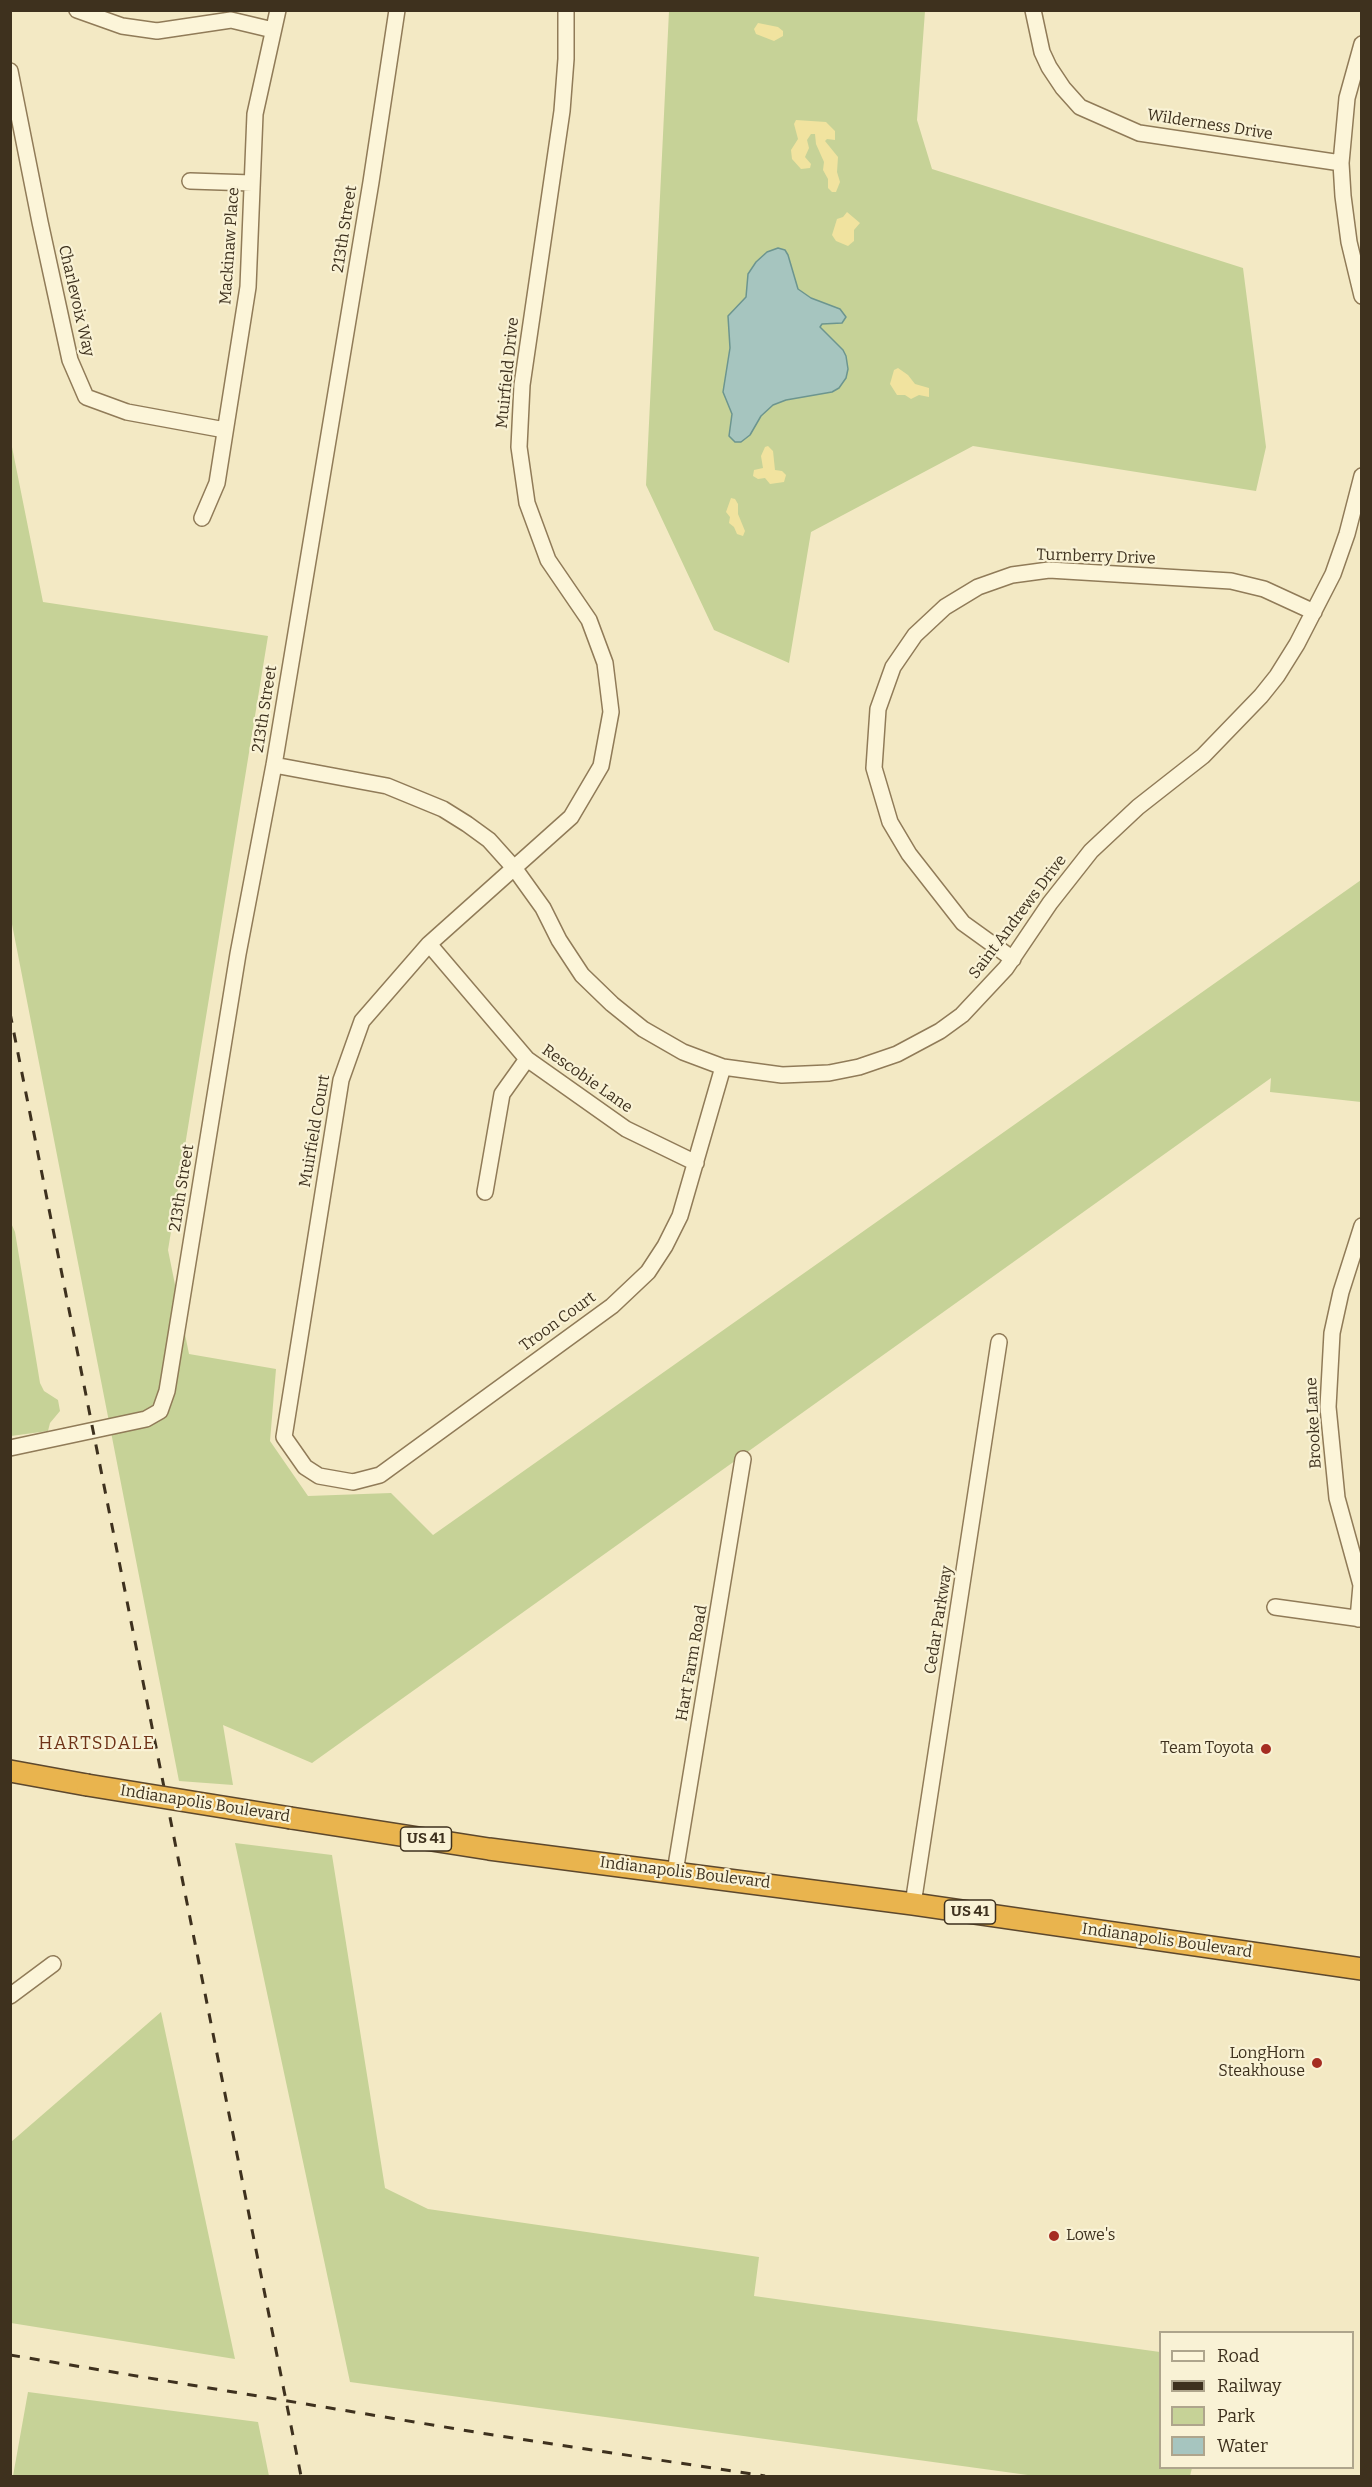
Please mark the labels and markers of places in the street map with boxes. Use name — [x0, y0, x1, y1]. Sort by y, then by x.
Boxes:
place label: Team Toyota — [1160, 1739, 1254, 1759]
marker: Team Toyota — [1259, 1742, 1273, 1756]
place label: LongHorn Steakhouse — [1218, 2044, 1305, 2082]
marker: LongHorn Steakhouse — [1310, 2056, 1324, 2070]
place label: Lowe's — [1066, 2226, 1115, 2246]
marker: Lowe's — [1047, 2229, 1061, 2243]

